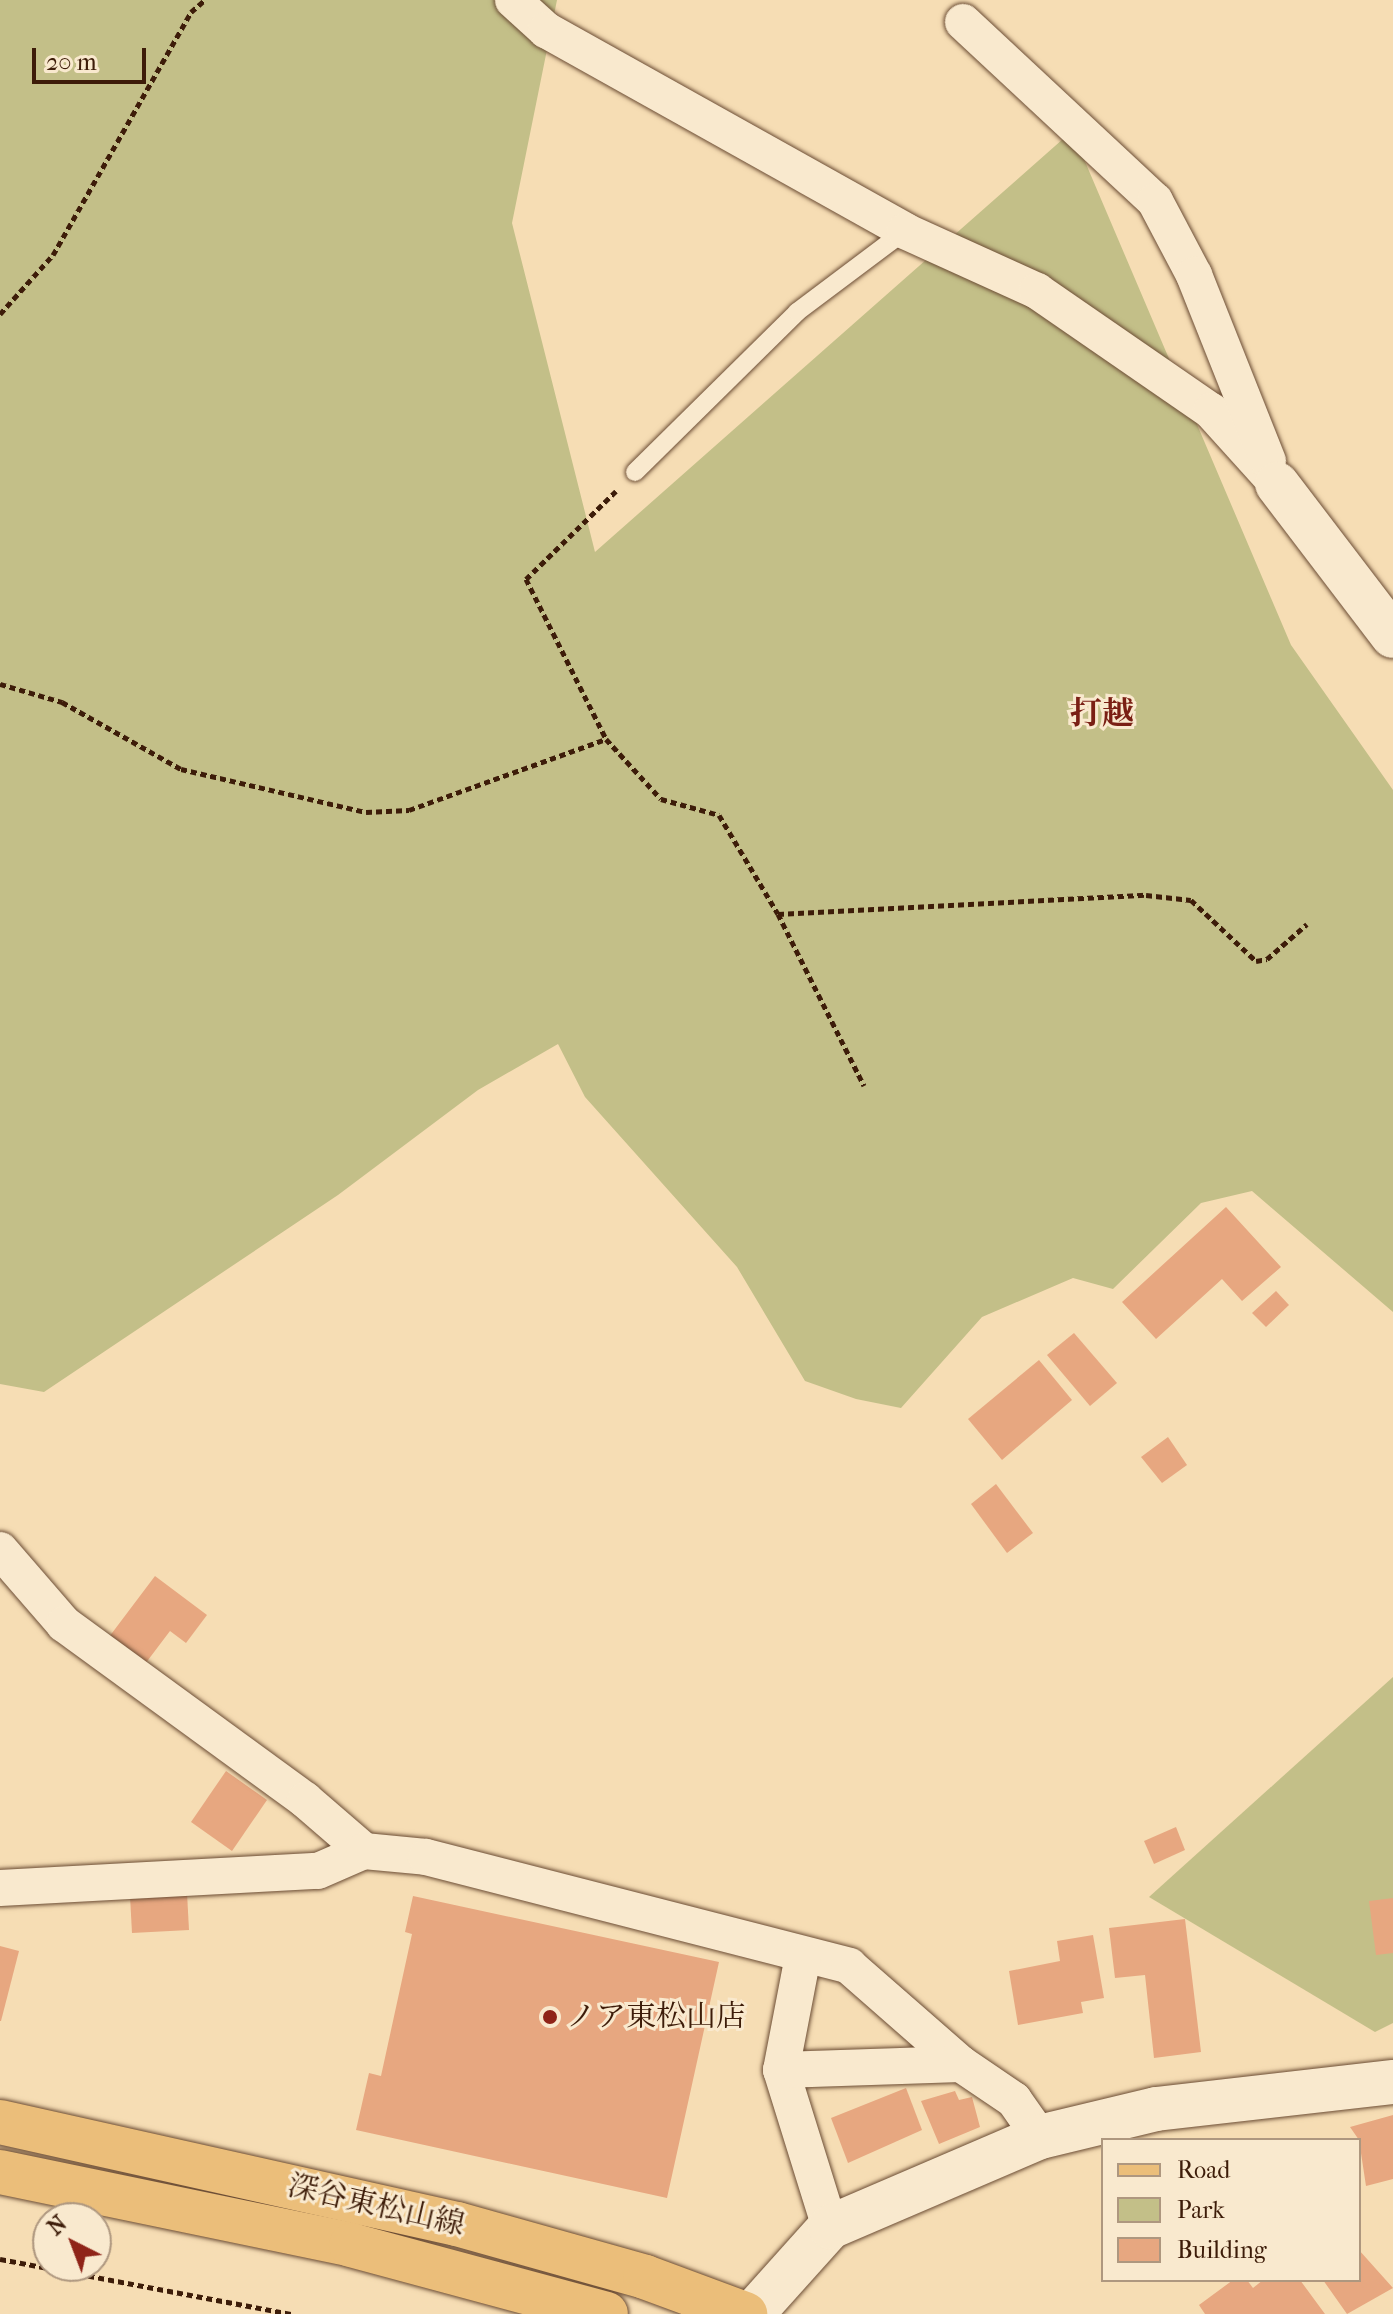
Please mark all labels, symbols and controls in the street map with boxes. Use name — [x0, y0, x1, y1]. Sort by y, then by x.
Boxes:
scale bar — [36, 32, 150, 82]
text: 20 m — [46, 48, 97, 76]
district label: 打越 — [1070, 695, 1134, 733]
place label: ノア東松山店 — [566, 1999, 746, 2035]
marker: ノア東松山店 — [541, 2008, 559, 2026]
legend — [1101, 2138, 1361, 2282]
text: Road — [1177, 2156, 1230, 2184]
street label: 深谷東松山線 — [284, 2168, 468, 2244]
text: Park — [1177, 2196, 1225, 2224]
north arrow — [32, 2202, 112, 2282]
text: N — [42, 2210, 72, 2241]
text: Building — [1177, 2236, 1267, 2264]

